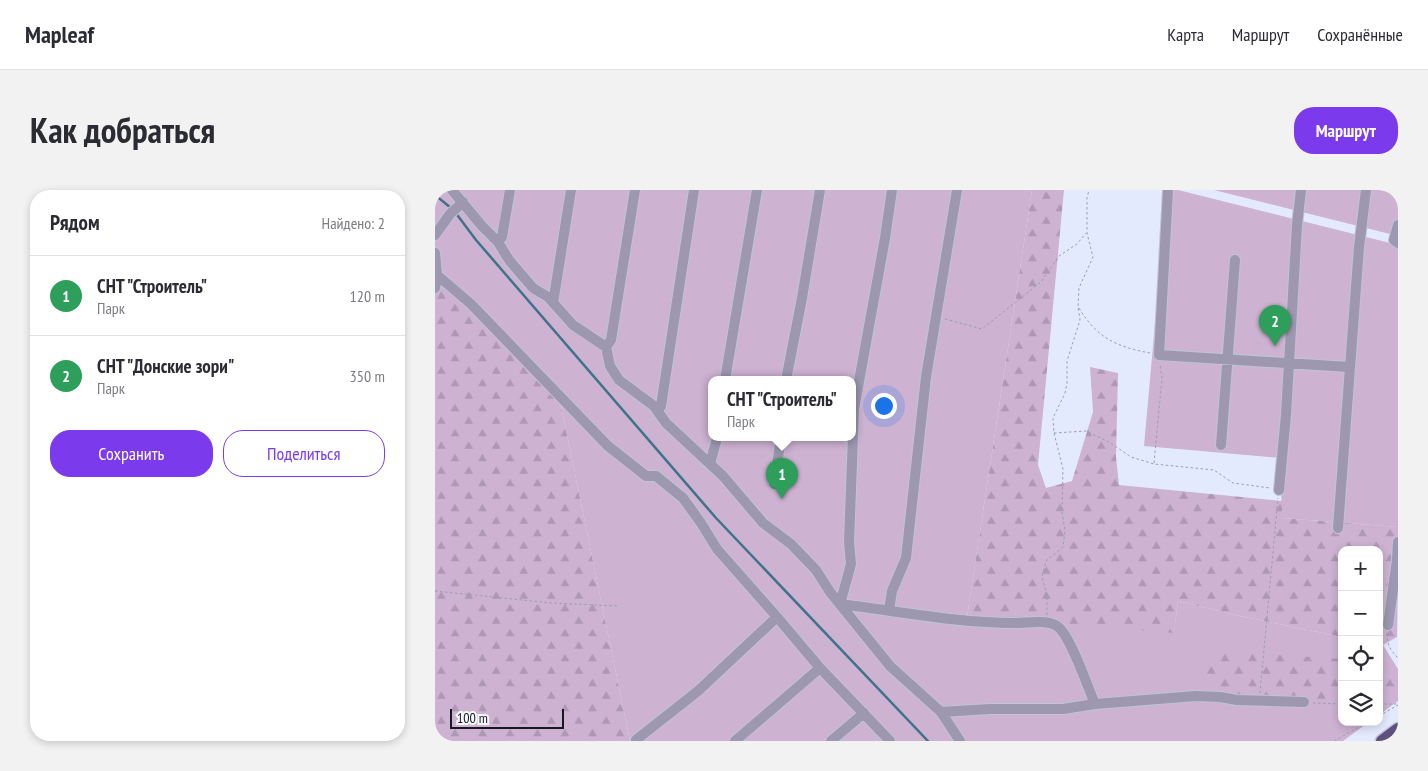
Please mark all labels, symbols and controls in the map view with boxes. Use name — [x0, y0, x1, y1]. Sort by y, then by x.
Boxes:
text: Mapleaf — [25, 19, 94, 50]
text: Карта — [1167, 23, 1204, 46]
text: Маршрут — [1232, 23, 1289, 46]
text: Сохранённые — [1317, 23, 1403, 46]
text: Как добраться — [30, 107, 215, 153]
button: Маршрут — [1294, 107, 1398, 154]
text: Рядом — [50, 209, 100, 236]
text: Найдено: 2 — [322, 213, 385, 233]
text: СНТ "Строитель" — [97, 274, 207, 298]
text: 1 — [62, 286, 70, 306]
text: 120 m — [350, 286, 385, 306]
text: Парк — [97, 298, 125, 318]
pin: 2 — [1259, 305, 1291, 346]
text: СНТ "Донские зори" — [97, 354, 235, 378]
text: 2 — [62, 366, 70, 386]
text: 350 m — [350, 366, 385, 386]
popup — [708, 376, 856, 441]
text: Парк — [97, 378, 125, 398]
text: СНТ "Строитель" — [727, 387, 837, 411]
your location — [871, 393, 897, 419]
text: Парк — [727, 411, 755, 431]
button: Сохранить — [50, 430, 213, 477]
button: Поделиться — [223, 430, 385, 477]
pin: 1 — [766, 458, 798, 499]
map controls — [1338, 546, 1383, 726]
button: + — [1338, 546, 1383, 591]
button: − — [1338, 591, 1383, 636]
button: locate — [1338, 636, 1383, 681]
button: layers — [1338, 681, 1383, 726]
scale bar — [450, 706, 564, 729]
text: 100 m — [457, 709, 488, 727]

